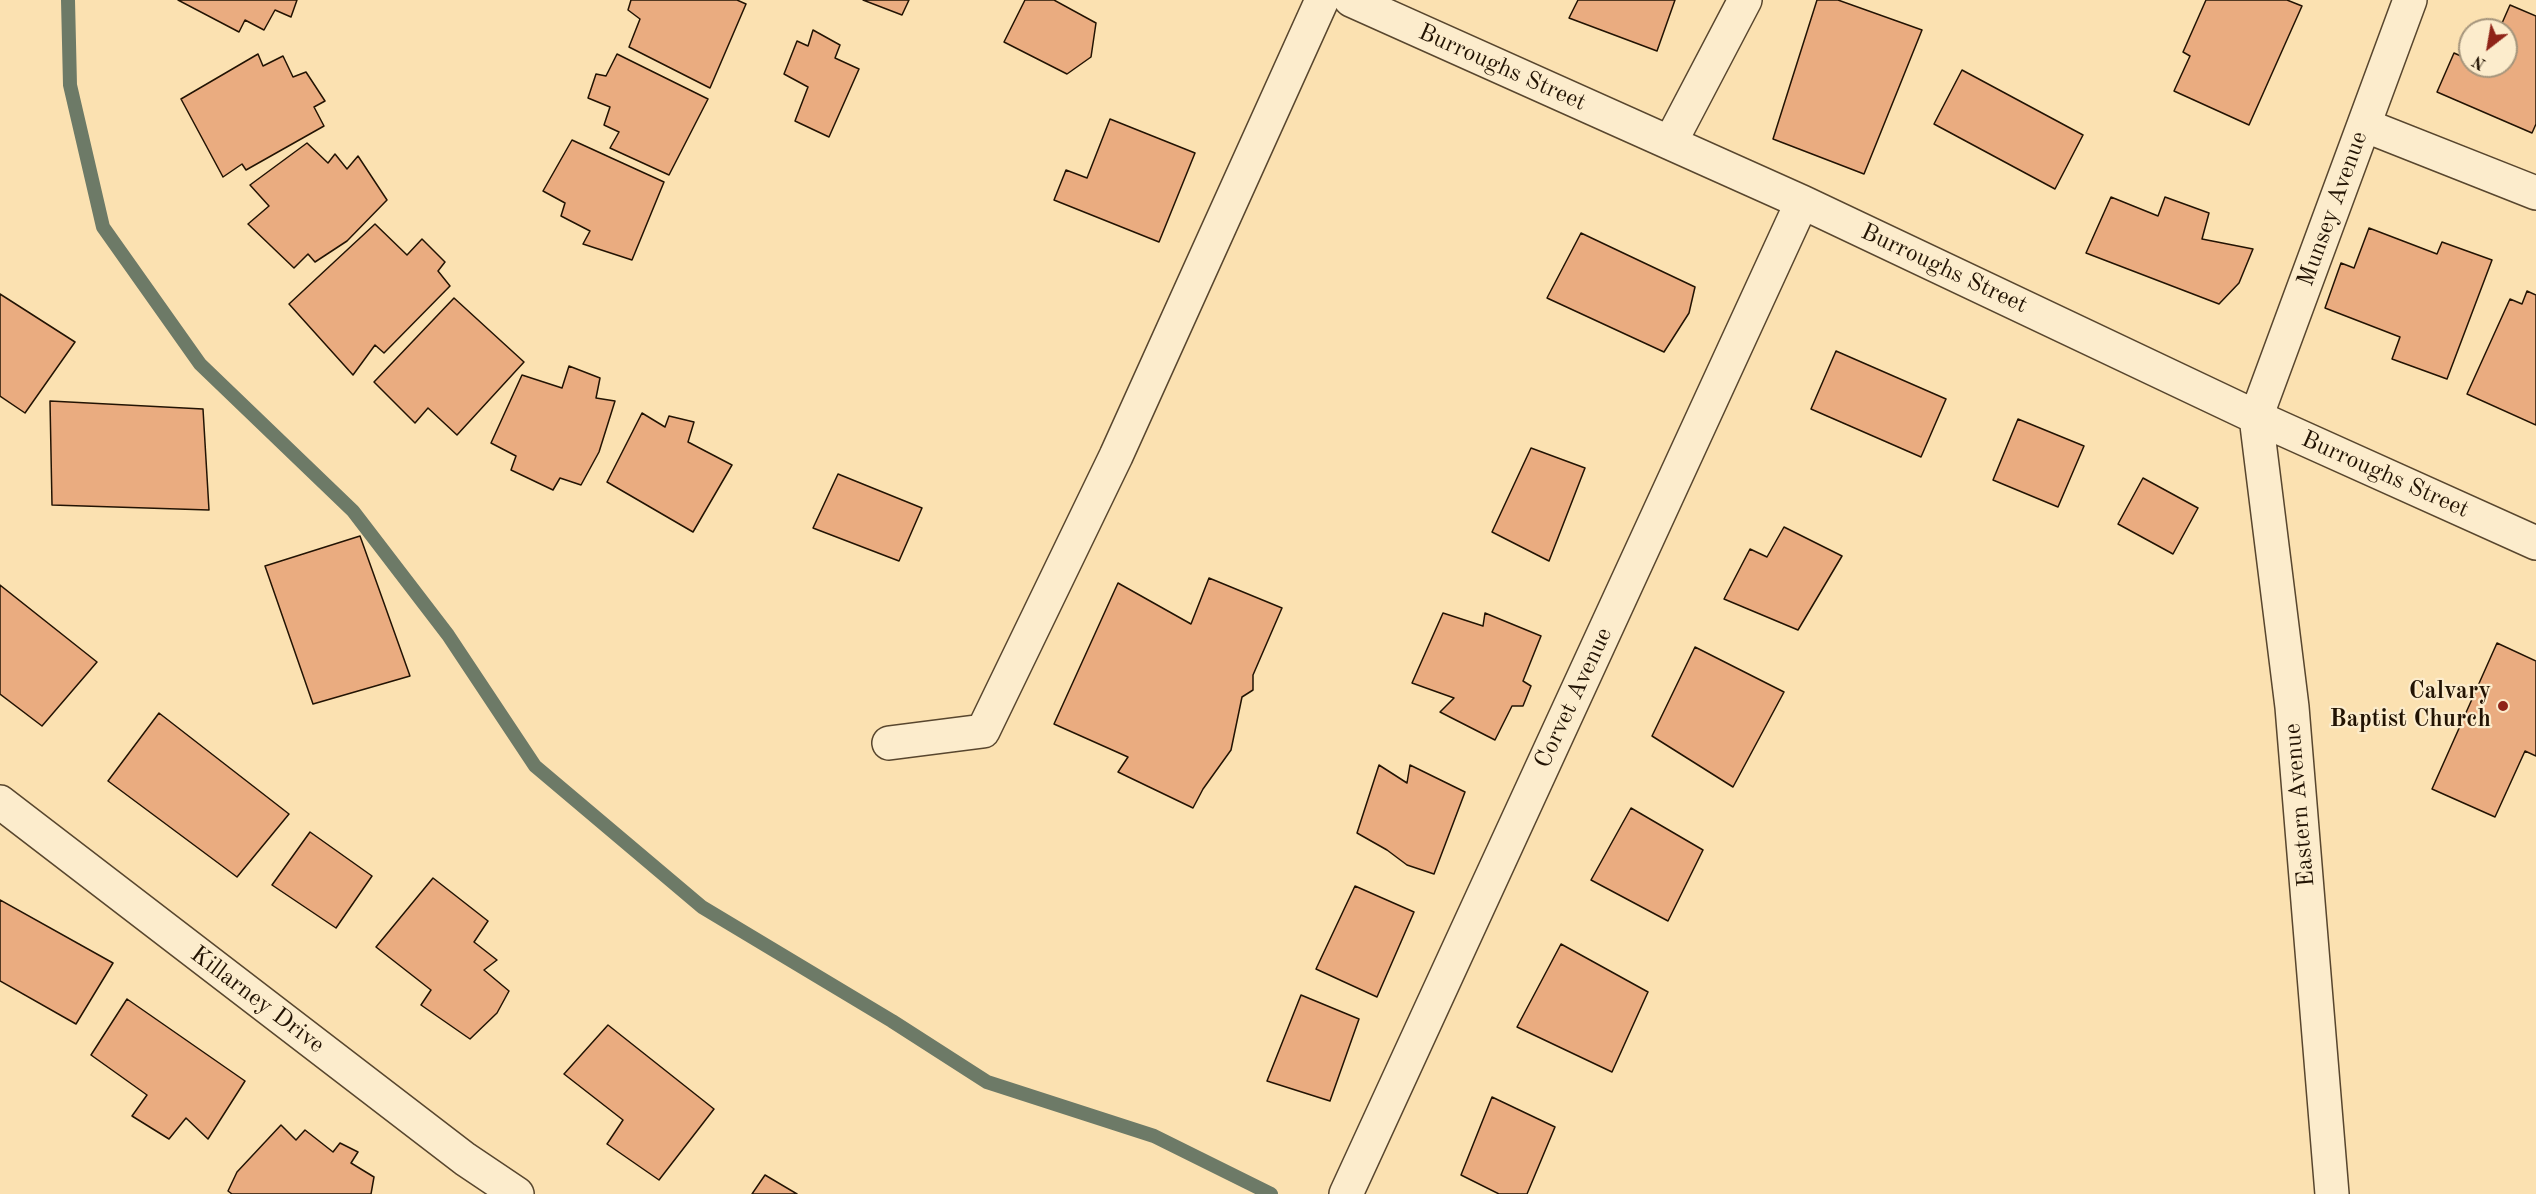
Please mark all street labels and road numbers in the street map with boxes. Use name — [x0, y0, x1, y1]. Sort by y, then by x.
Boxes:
street label: Burroughs Street — [1414, 18, 1590, 118]
street label: Munsey Avenue — [2292, 127, 2374, 291]
street label: Burroughs Street — [1856, 218, 2032, 320]
street label: Burroughs Street — [2297, 425, 2473, 525]
street label: Corvet Avenue — [1529, 623, 1619, 773]
street label: Eastern Avenue — [2279, 722, 2321, 888]
street label: Killarney Drive — [184, 940, 330, 1060]

